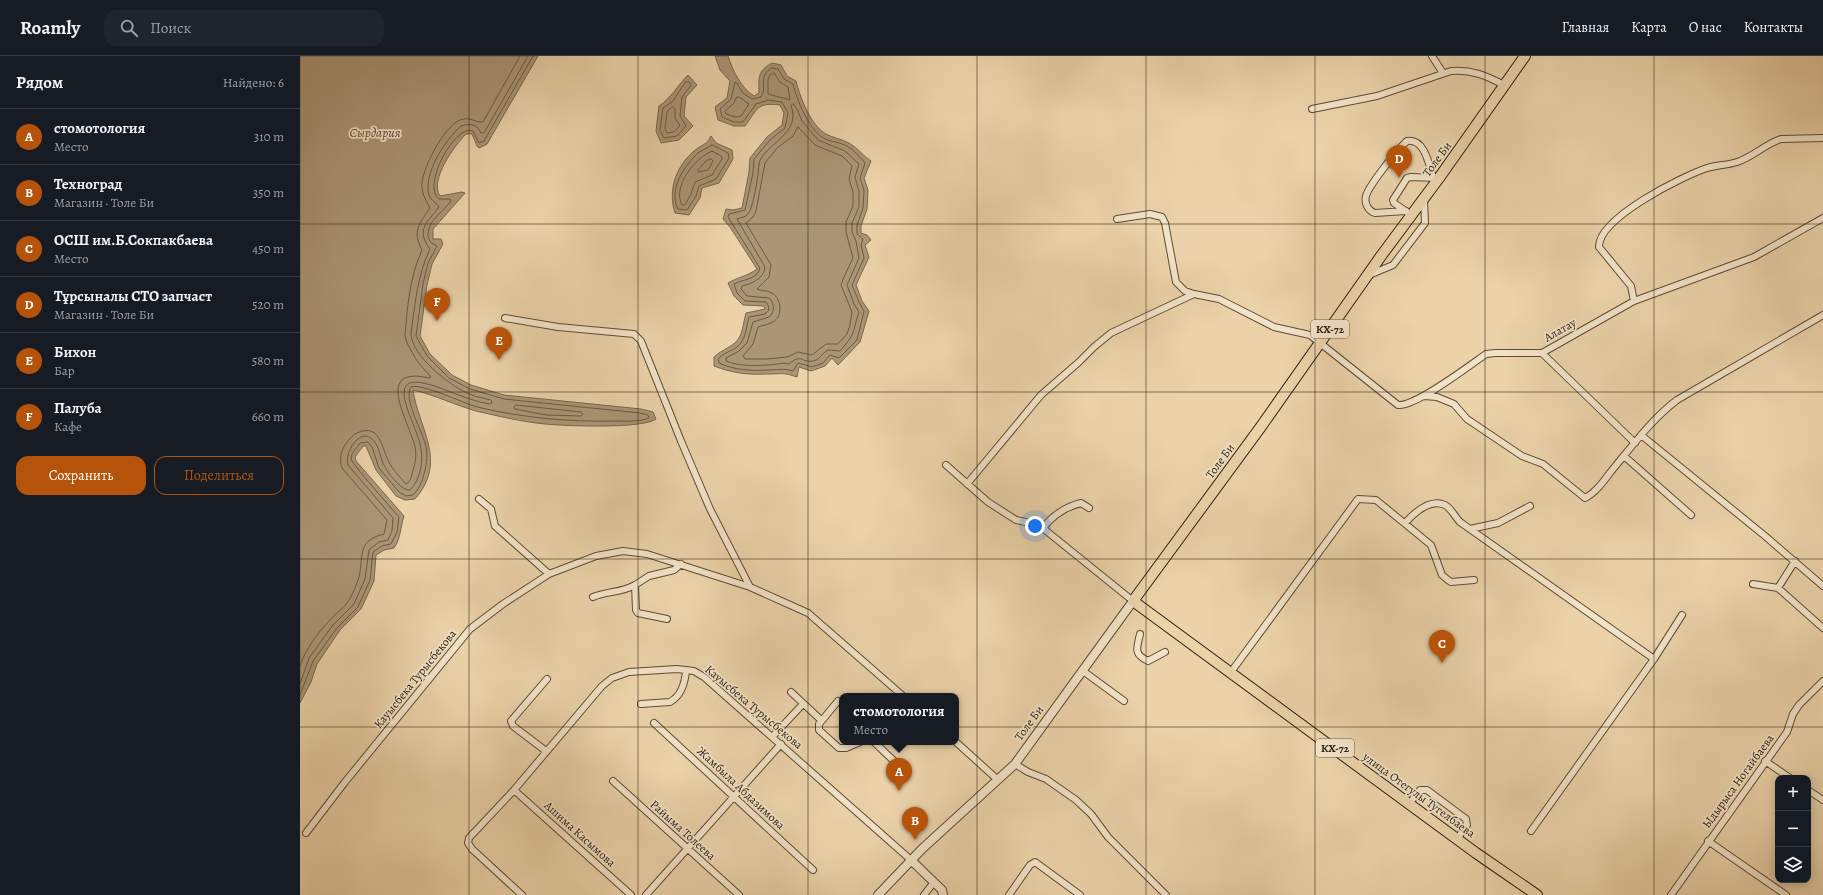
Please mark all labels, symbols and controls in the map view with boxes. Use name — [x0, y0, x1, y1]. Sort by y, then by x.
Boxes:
search box — [104, 10, 384, 46]
text: Roamly — [20, 15, 80, 41]
icon: search — [118, 17, 140, 39]
text: Поиск — [150, 18, 191, 38]
text: Главная — [1562, 18, 1609, 37]
text: Карта — [1631, 18, 1667, 37]
text: О нас — [1689, 18, 1722, 37]
text: Контакты — [1744, 18, 1803, 37]
text: Рядом — [16, 71, 63, 94]
text: Найдено: 6 — [223, 74, 284, 91]
text: стомотология — [54, 118, 145, 138]
water label: Сырдария — [349, 124, 401, 141]
text: A — [25, 128, 33, 145]
text: 310 m — [254, 128, 284, 145]
text: Место — [54, 138, 89, 155]
street label: Толе Би — [1419, 138, 1455, 180]
pin: D — [1386, 145, 1412, 178]
text: Техноград — [54, 174, 122, 194]
text: B — [25, 184, 33, 201]
text: 350 m — [253, 184, 284, 201]
text: Магазин · Толе Би — [54, 194, 154, 211]
text: ОСШ им.Б.Сокпакбаева — [54, 230, 213, 250]
text: C — [25, 240, 33, 257]
text: 450 m — [252, 240, 284, 257]
text: Место — [54, 250, 89, 267]
text: Тұрсыналы СТО запчаст — [54, 286, 212, 306]
pin: F — [424, 288, 450, 321]
text: D — [24, 296, 34, 313]
text: 520 m — [252, 296, 284, 313]
text: Магазин · Толе Би — [54, 306, 154, 323]
street label: Алатау — [1540, 314, 1579, 346]
road number: КХ-72 — [1311, 320, 1349, 338]
pin: E — [486, 327, 512, 360]
text: Бихон — [54, 342, 96, 362]
text: E — [25, 352, 33, 369]
text: 580 m — [252, 352, 284, 369]
text: Бар — [54, 362, 75, 379]
text: Палуба — [54, 398, 102, 418]
text: F — [26, 408, 32, 425]
text: 660 m — [252, 408, 284, 425]
text: Кафе — [54, 418, 82, 435]
street label: Толе Би — [1202, 440, 1238, 482]
button: Сохранить — [16, 456, 146, 495]
button: Поделиться — [154, 456, 284, 495]
your location — [1025, 516, 1045, 536]
street label: Кауысбека Турысбекова — [370, 626, 460, 732]
pin: C — [1429, 630, 1455, 663]
street label: Кауысбека Турысбекова — [702, 661, 807, 753]
popup — [839, 693, 959, 745]
text: стомотология — [853, 701, 945, 721]
street label: Толе Би — [1011, 702, 1047, 744]
text: Место — [853, 721, 888, 738]
street label: Ыдырыса Ногайбаева — [1699, 730, 1778, 831]
road number: КХ-72 — [1316, 739, 1354, 757]
street label: Жамбыла Абдазимова — [694, 743, 789, 833]
street label: улица Отегулы Тугелбаева — [1359, 748, 1479, 842]
pin: A — [886, 758, 912, 791]
map controls — [1775, 775, 1811, 883]
button: + — [1775, 775, 1811, 811]
street label: Райыма Толеева — [647, 796, 720, 864]
street label: Ашима Касымова — [540, 797, 620, 871]
pin: B — [902, 807, 928, 840]
button: − — [1775, 811, 1811, 847]
button: layers — [1775, 847, 1811, 883]

